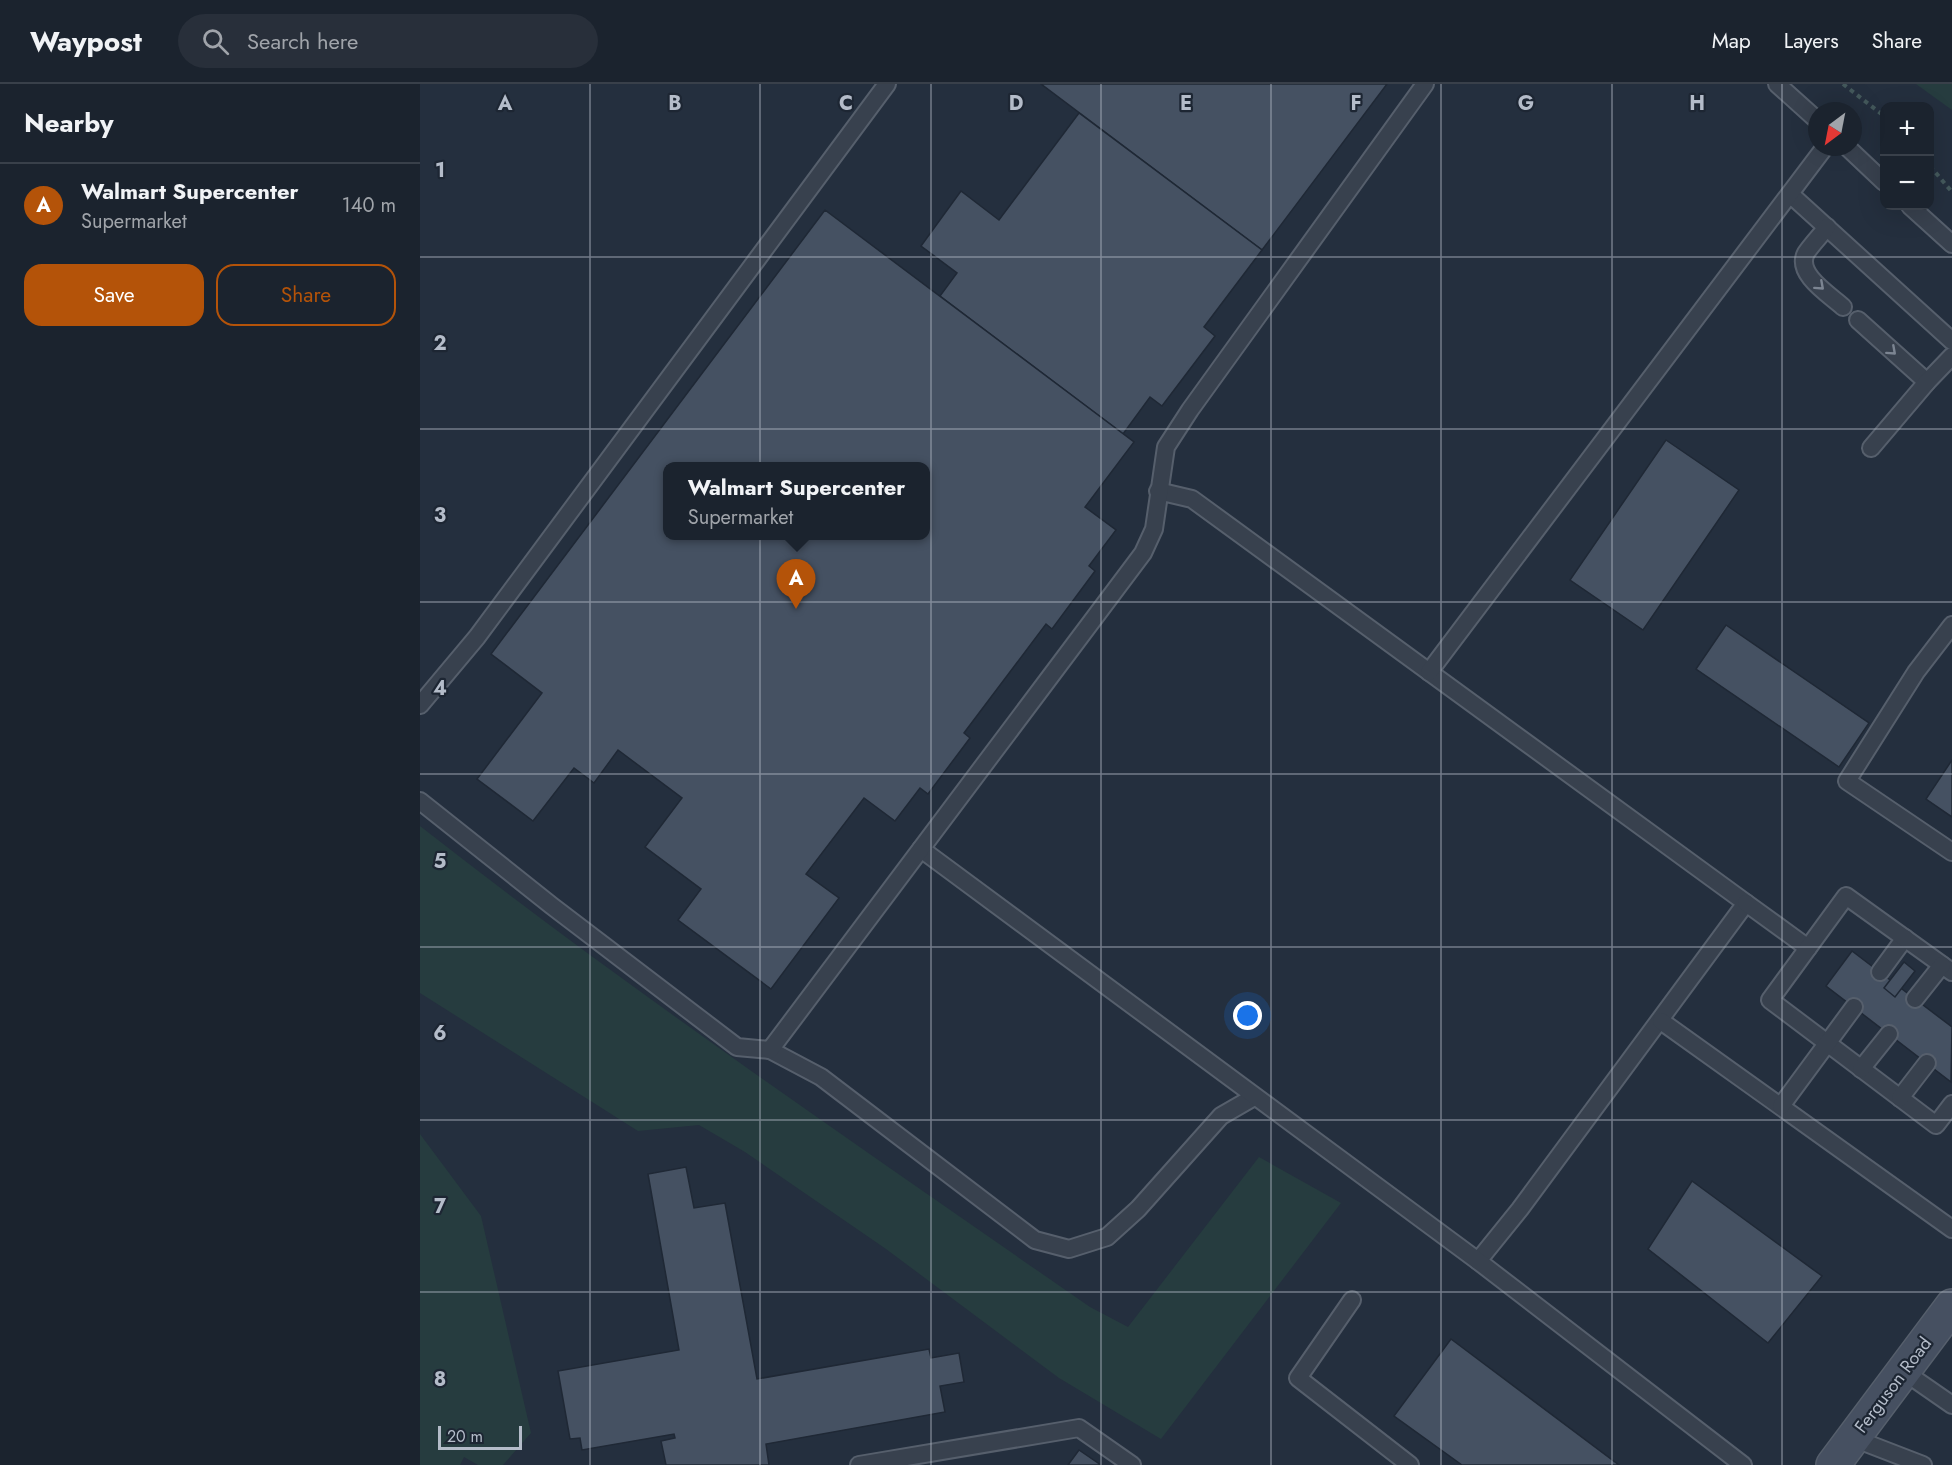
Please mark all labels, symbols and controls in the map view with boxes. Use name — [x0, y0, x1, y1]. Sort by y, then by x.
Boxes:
search box — [178, 14, 598, 68]
text: Waypost — [30, 21, 142, 62]
icon: search — [199, 25, 232, 58]
text: Search here — [247, 25, 358, 57]
text: Map — [1712, 26, 1751, 56]
text: Layers — [1784, 26, 1839, 56]
text: Share — [1872, 26, 1922, 56]
text: A — [497, 89, 513, 118]
text: B — [668, 89, 682, 118]
text: C — [839, 89, 853, 118]
text: D — [1009, 89, 1023, 118]
text: E — [1180, 89, 1192, 118]
text: F — [1350, 89, 1362, 118]
text: G — [1518, 89, 1534, 118]
text: H — [1689, 89, 1705, 118]
north arrow — [1808, 102, 1862, 156]
map controls — [1880, 102, 1934, 210]
button: + — [1880, 102, 1934, 156]
text: Nearby — [24, 104, 113, 142]
text: 1 — [435, 156, 445, 185]
button: − — [1880, 156, 1934, 210]
text: Walmart Supercenter — [81, 175, 299, 207]
text: A — [36, 191, 51, 220]
text: 140 m — [342, 191, 396, 220]
text: Supermarket — [81, 207, 187, 236]
button: Save — [24, 264, 204, 326]
button: Share — [216, 264, 396, 326]
one-way arrow — [1813, 279, 1824, 290]
text: 2 — [433, 329, 447, 358]
one-way arrow — [1885, 344, 1896, 355]
popup — [663, 462, 930, 540]
text: Walmart Supercenter — [688, 471, 905, 503]
text: 3 — [434, 501, 446, 530]
text: Supermarket — [688, 503, 793, 532]
pin: A — [776, 560, 815, 609]
text: 4 — [433, 674, 447, 703]
text: 5 — [434, 847, 447, 876]
your location — [1233, 1001, 1262, 1030]
text: 6 — [433, 1019, 447, 1048]
text: 7 — [434, 1192, 447, 1221]
street label: Ferguson Road — [1848, 1332, 1938, 1438]
text: 8 — [434, 1365, 446, 1394]
scale bar — [438, 1423, 522, 1450]
text: 20 m — [447, 1425, 483, 1448]

